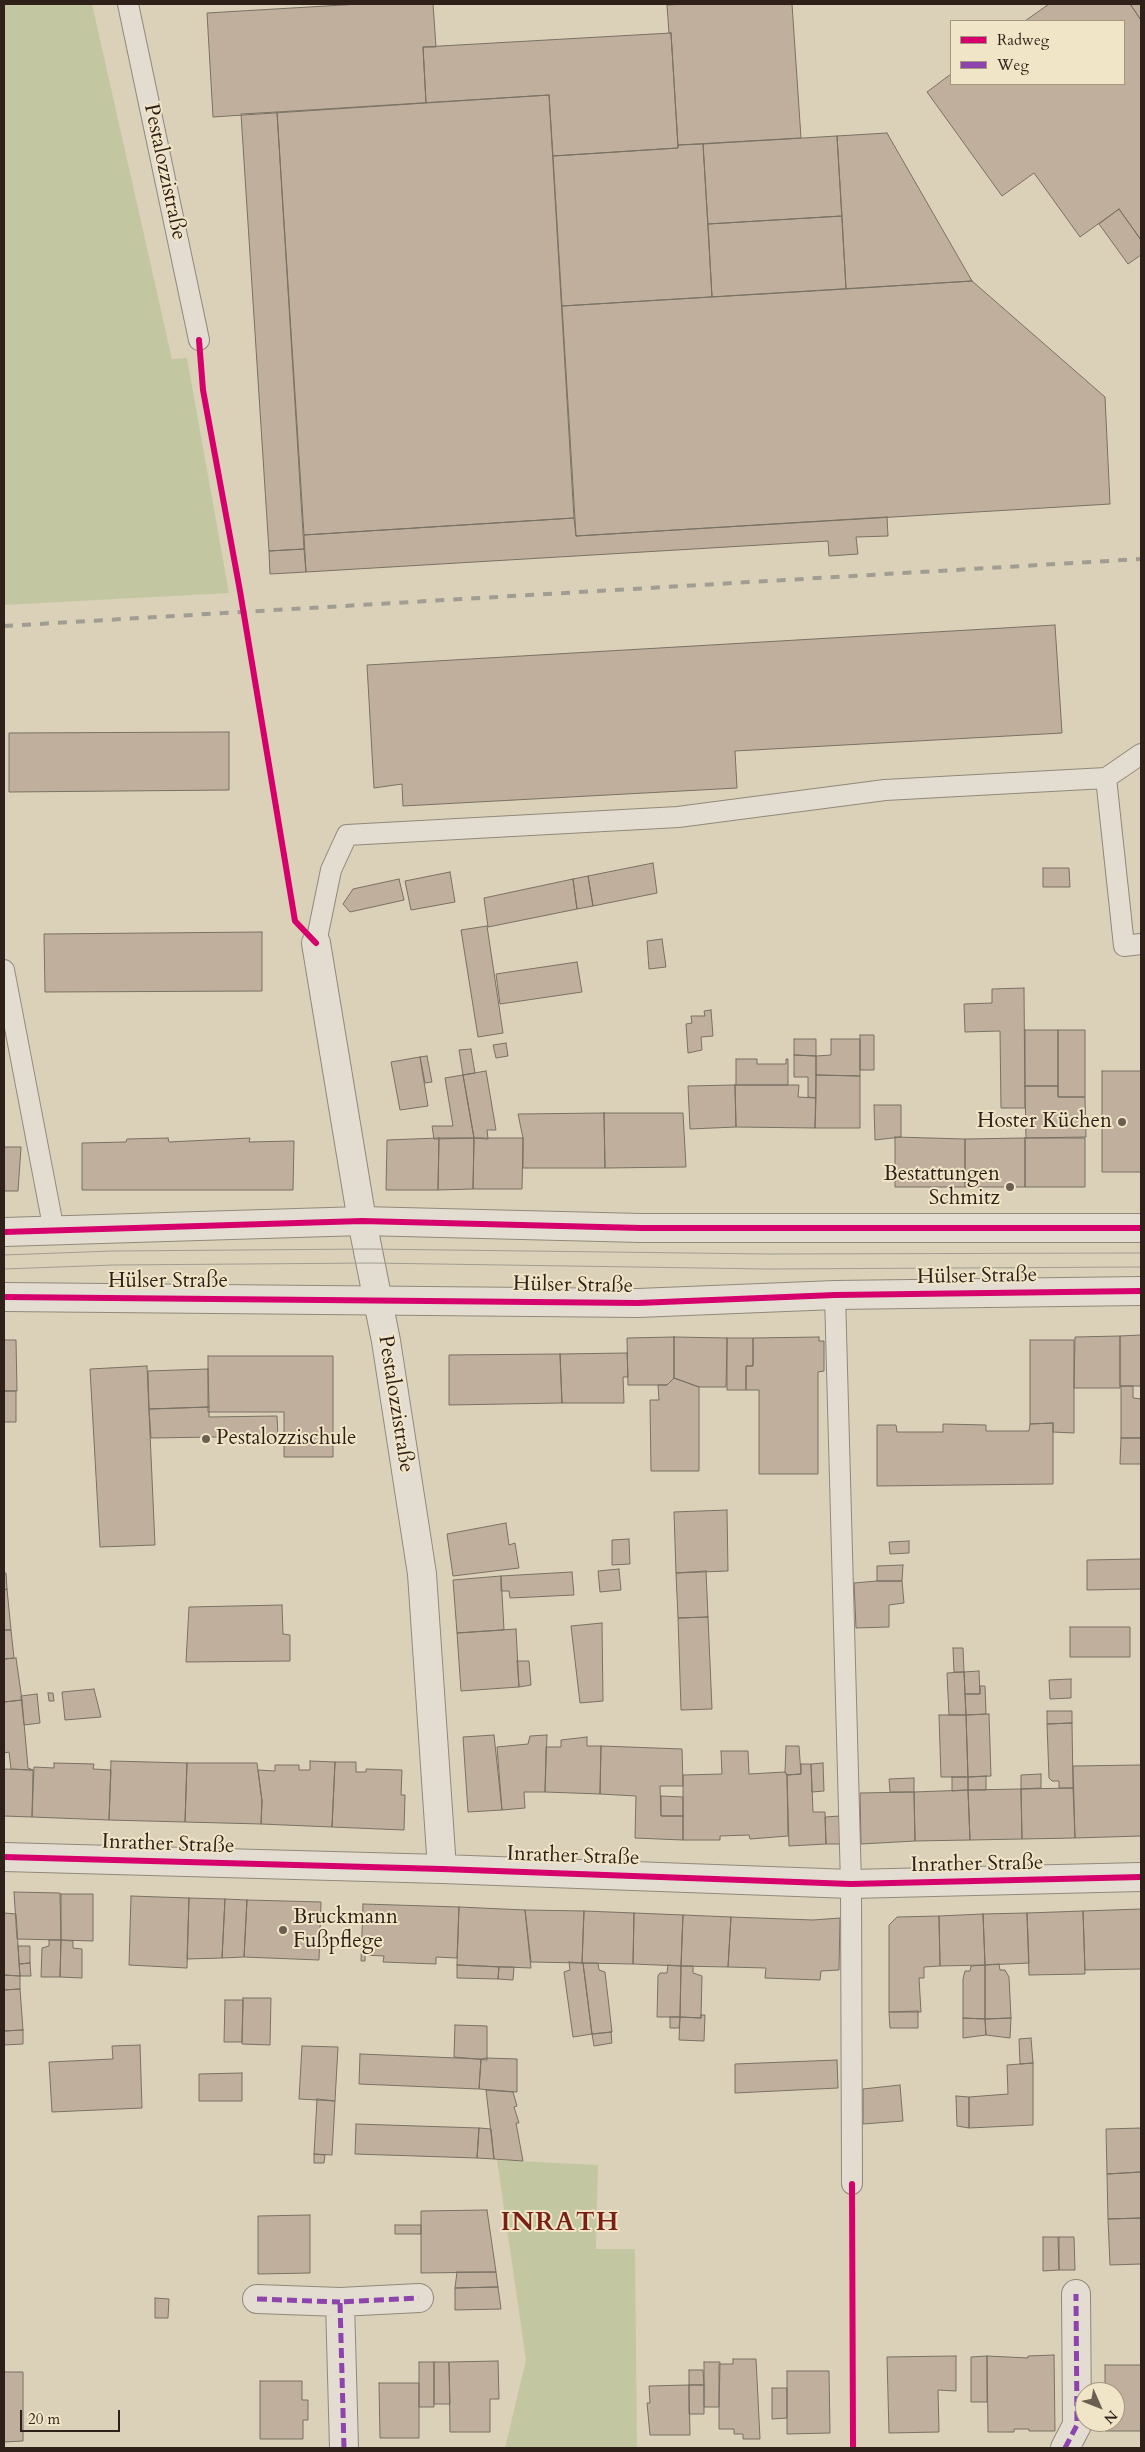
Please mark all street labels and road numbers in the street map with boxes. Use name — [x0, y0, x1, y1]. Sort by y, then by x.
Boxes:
street label: Pestalozzistraße — [137, 102, 191, 242]
street label: Hülser Straße — [917, 1263, 1037, 1291]
street label: Hülser Straße — [108, 1269, 228, 1295]
street label: Hülser Straße — [513, 1272, 633, 1300]
street label: Pestalozzistraße — [372, 1334, 418, 1474]
street label: Inrather Straße — [101, 1830, 235, 1860]
street label: Inrather Straße — [506, 1842, 640, 1872]
street label: Inrather Straße — [910, 1851, 1044, 1879]

